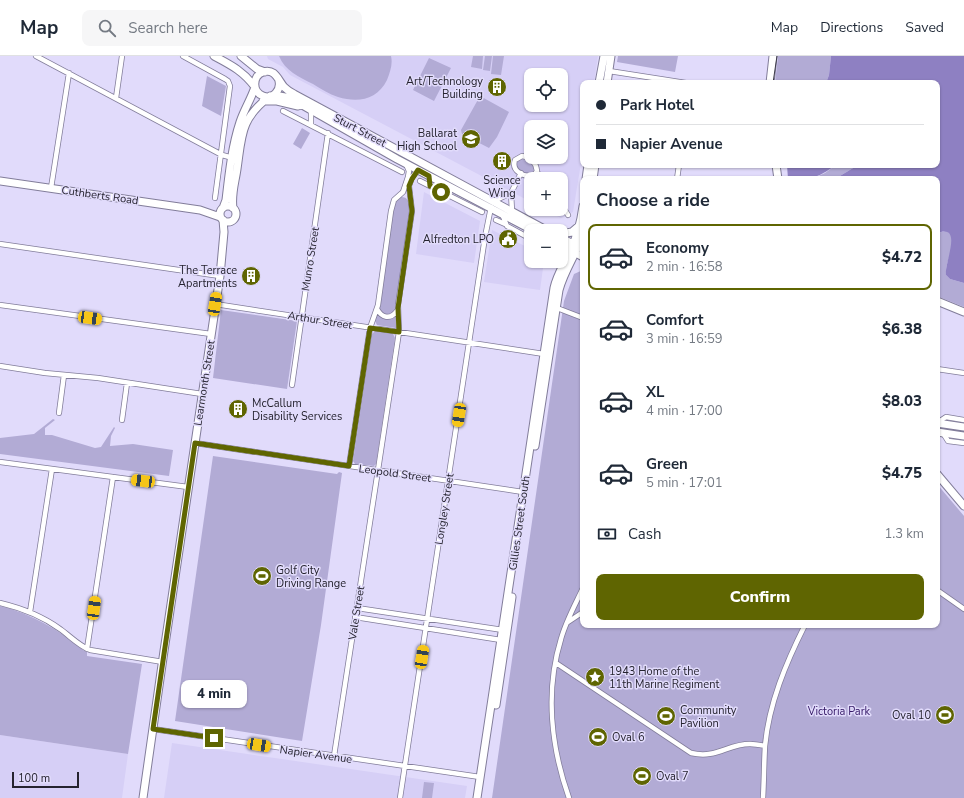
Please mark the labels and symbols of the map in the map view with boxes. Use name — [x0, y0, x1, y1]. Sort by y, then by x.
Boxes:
place label: Art/Technology Building — [406, 74, 483, 102]
building icon: Art/Technology Building — [486, 76, 508, 98]
street label: Sturt Street — [331, 110, 389, 151]
place label: Ballarat High School — [397, 126, 458, 154]
school or university icon: Ballarat High School — [460, 128, 482, 150]
building icon: Science Wing — [491, 150, 513, 172]
place label: Science Wing — [483, 173, 521, 201]
street label: Cuthberts Road — [60, 183, 139, 208]
route start — [432, 183, 450, 201]
street label: Munro Street — [298, 226, 323, 292]
public building icon: Alfredton LPO — [497, 228, 519, 250]
place label: Alfredton LPO — [423, 232, 494, 247]
place label: The Terrace Apartments — [178, 263, 237, 291]
building icon: The Terrace Apartments — [240, 265, 262, 287]
car — [207, 291, 223, 317]
street label: Arthur Street — [287, 308, 353, 333]
car — [77, 310, 103, 326]
street label: Learmonth Street — [190, 339, 219, 427]
place label: McCallum Disability Services — [252, 396, 342, 424]
building icon: McCallum Disability Services — [227, 398, 249, 420]
car — [451, 402, 467, 428]
street label: Leopold Street — [358, 461, 432, 486]
street label: Longley Street — [431, 472, 458, 546]
car — [130, 474, 156, 488]
street label: Gillies Street South — [505, 475, 534, 571]
place label: Golf City Driving Range — [276, 563, 346, 591]
sports icon: Golf City Driving Range — [251, 565, 273, 587]
street label: Vale Street — [345, 585, 368, 642]
car — [86, 595, 102, 621]
car — [414, 644, 430, 670]
place label: 1943 Home of the 11th Marine Regiment — [609, 664, 719, 692]
place icon: 1943 Home of the 11th Marine Regiment — [584, 666, 606, 688]
callout: 4 min — [181, 680, 247, 708]
place label: Community Pavilion — [680, 703, 737, 731]
park label: Victoria Park — [807, 704, 871, 719]
sports icon: Oval 10 — [934, 704, 956, 726]
sports icon: Community Pavilion — [655, 705, 677, 727]
place label: Oval 10 — [892, 708, 931, 723]
sports icon: Oval 6 — [587, 726, 609, 748]
route end — [205, 729, 223, 747]
place label: Oval 6 — [612, 730, 645, 745]
car — [246, 737, 272, 753]
street label: Napier Avenue — [279, 742, 353, 767]
sports icon: Oval 7 — [631, 765, 653, 787]
place label: Oval 7 — [656, 769, 689, 784]
scale bar — [12, 770, 79, 789]

